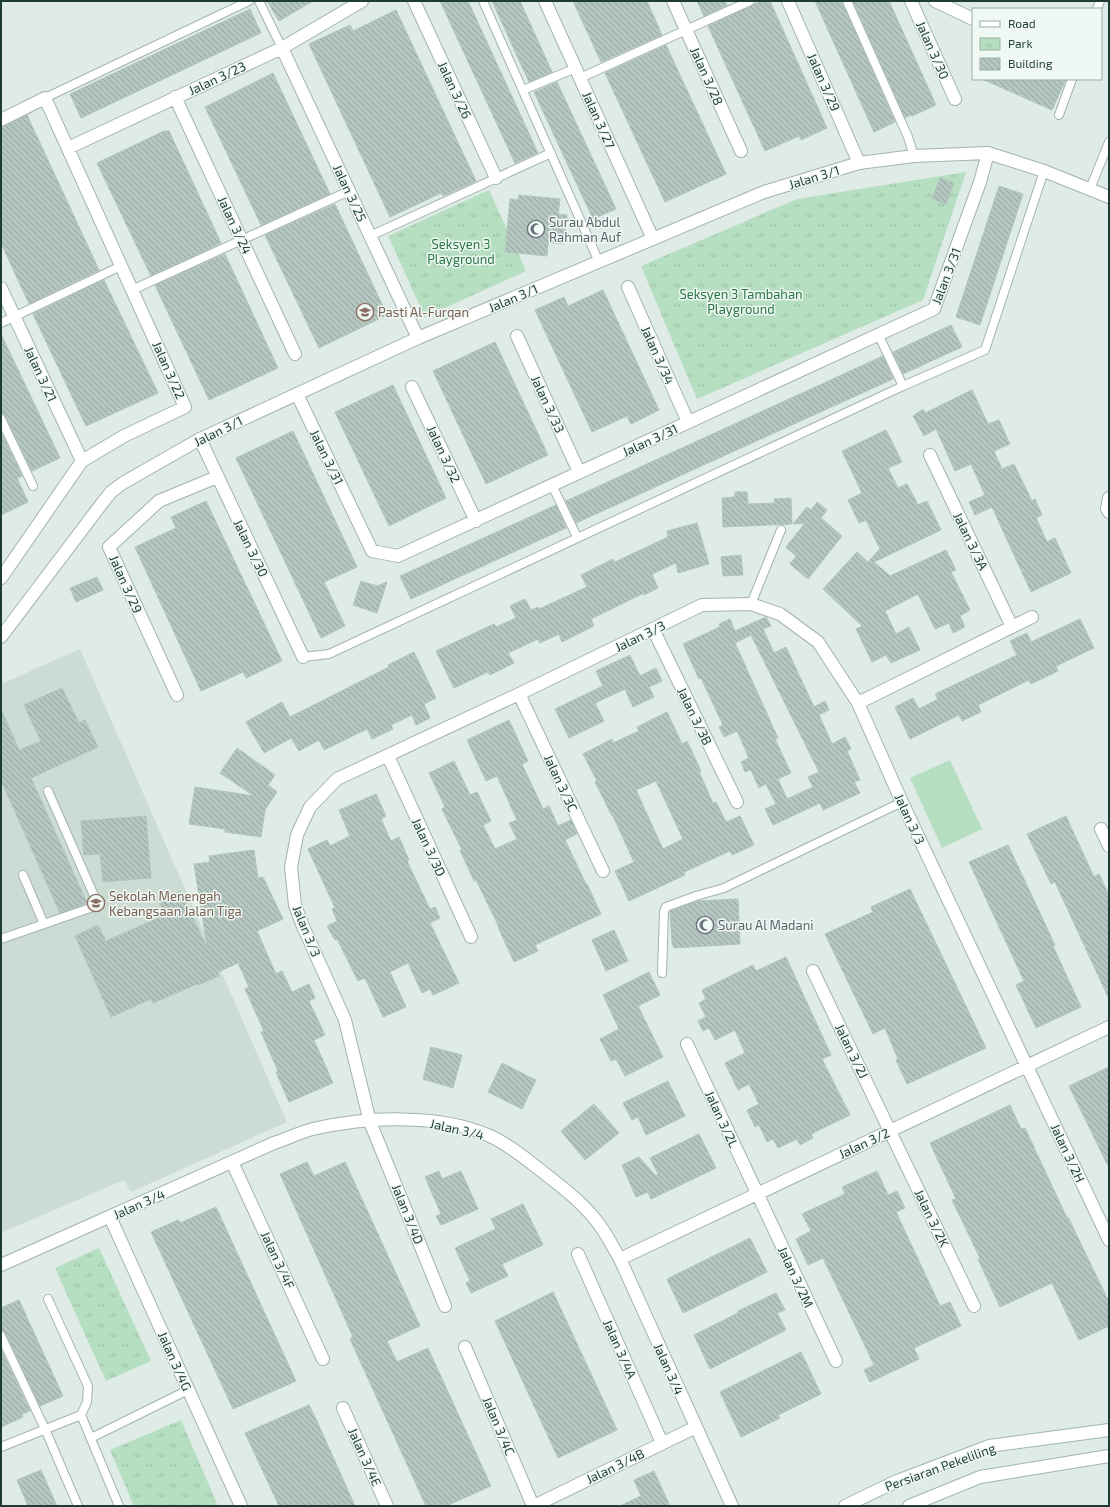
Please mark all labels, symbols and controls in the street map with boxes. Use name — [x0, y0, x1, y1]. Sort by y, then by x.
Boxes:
legend — [972, 8, 1102, 80]
text: Road — [1008, 16, 1036, 30]
street label: Jalan 3/30 — [913, 18, 953, 82]
text: Park — [1008, 36, 1033, 50]
street label: Jalan 3/28 — [687, 44, 727, 108]
street label: Jalan 3/29 — [804, 51, 844, 113]
text: Building — [1008, 56, 1053, 70]
street label: Jalan 3/23 — [186, 58, 248, 98]
street label: Jalan 3/26 — [435, 59, 475, 121]
street label: Jalan 3/27 — [579, 89, 619, 151]
street label: Jalan 3/25 — [330, 162, 370, 224]
street label: Jalan 3/1 — [787, 162, 841, 192]
street label: Jalan 3/24 — [215, 193, 255, 257]
place label: Surau Abdul Rahman Auf — [549, 214, 622, 245]
mosque icon: Surau Abdul Rahman Auf — [526, 219, 546, 239]
park label: Seksyen 3 Playground — [427, 236, 495, 267]
street label: Jalan 3/31 — [928, 245, 964, 307]
street label: Jalan 3/1 — [486, 280, 540, 316]
park label: Seksyen 3 Tambahan Playground — [679, 286, 803, 317]
school or university icon: Pasti Al-Furqan — [355, 302, 375, 322]
place label: Pasti Al-Furqan — [378, 304, 469, 320]
street label: Jalan 3/34 — [638, 323, 678, 387]
street label: Jalan 3/22 — [149, 339, 189, 401]
street label: Jalan 3/21 — [21, 344, 61, 404]
street label: Jalan 3/33 — [528, 373, 568, 435]
street label: Jalan 3/1 — [191, 412, 245, 450]
street label: Jalan 3/31 — [620, 420, 680, 460]
street label: Jalan 3/32 — [424, 423, 464, 485]
street label: Jalan 3/31 — [307, 427, 347, 487]
street label: Jalan 3/3A — [950, 510, 992, 572]
street label: Jalan 3/30 — [230, 517, 272, 579]
street label: Jalan 3/29 — [106, 553, 146, 615]
street label: Jalan 3/3 — [612, 617, 668, 655]
street label: Jalan 3/3B — [674, 685, 716, 747]
street label: Jalan 3/3C — [541, 752, 581, 814]
street label: Jalan 3/3 — [891, 791, 929, 847]
street label: Jalan 3/3D — [408, 815, 450, 879]
place label: Sekolah Menengah Kebangsaan Jalan Tiga — [109, 888, 242, 919]
school or university icon: Sekolah Menengah Kebangsaan Jalan Tiga — [86, 893, 106, 913]
street label: Jalan 3/3 — [289, 903, 325, 959]
mosque icon: Surau Al Madani — [695, 915, 715, 935]
place label: Surau Al Madani — [718, 917, 813, 933]
street label: Jalan 3/2J — [832, 1021, 872, 1081]
street label: Jalan 3/2L — [702, 1088, 742, 1150]
street label: Jalan 3/4 — [428, 1115, 486, 1143]
street label: Jalan 3/2H — [1047, 1121, 1089, 1185]
street label: Jalan 3/2 — [836, 1124, 892, 1162]
street label: Jalan 3/4D — [389, 1182, 427, 1246]
street label: Jalan 3/4 — [111, 1186, 167, 1222]
street label: Jalan 3/2K — [911, 1187, 953, 1250]
street label: Jalan 3/4F — [258, 1229, 298, 1291]
street label: Jalan 3/2M — [775, 1244, 817, 1310]
street label: Jalan 3/4A — [600, 1317, 640, 1381]
street label: Jalan 3/4G — [155, 1329, 195, 1393]
street label: Jalan 3/4 — [651, 1341, 687, 1397]
street label: Jalan 3/4C — [479, 1394, 519, 1458]
street label: Jalan 3/4E — [345, 1425, 385, 1489]
street label: Persiaran Pekeliling — [883, 1440, 997, 1494]
street label: Jalan 3/4B — [583, 1445, 647, 1487]

